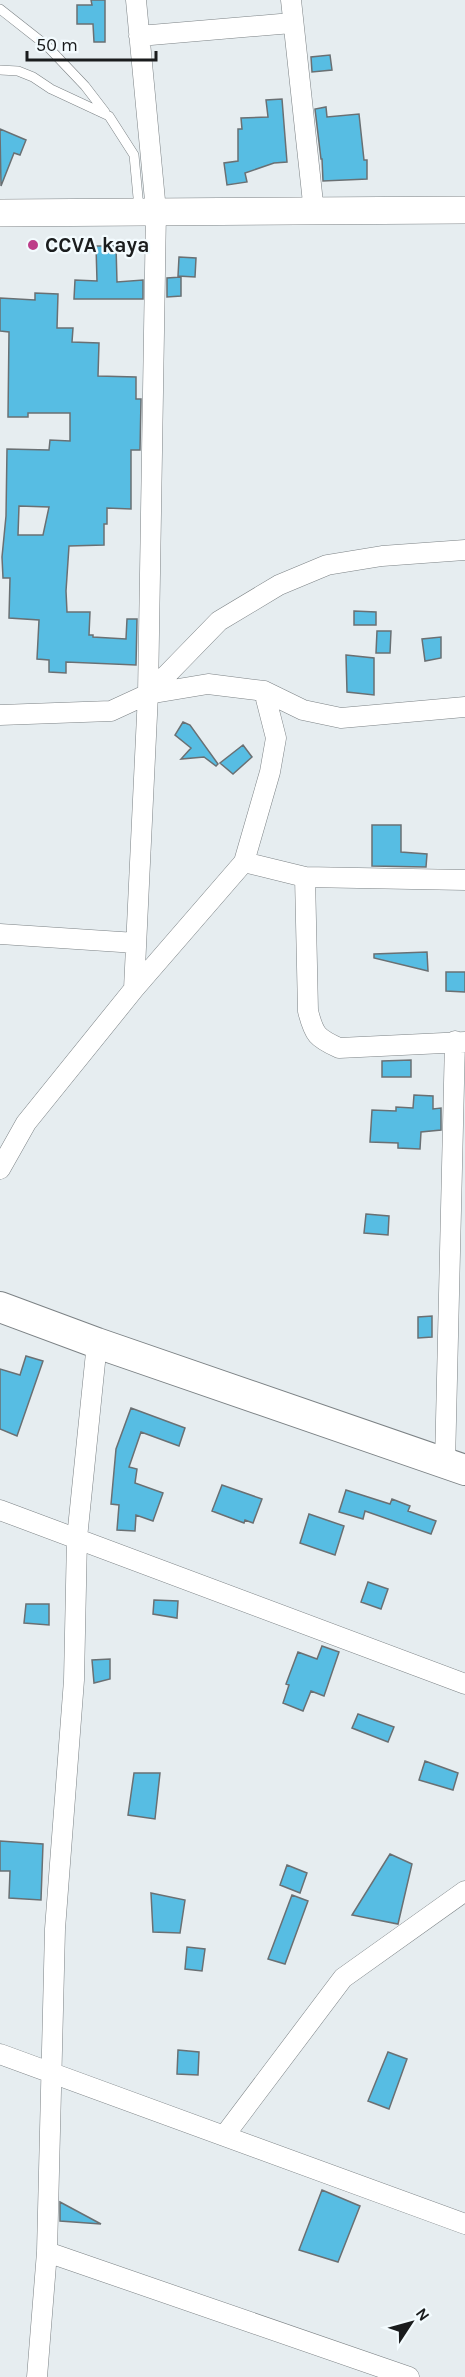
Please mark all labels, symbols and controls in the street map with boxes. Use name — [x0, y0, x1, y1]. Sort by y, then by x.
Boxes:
scale bar — [27, 24, 156, 62]
text: 50 m — [36, 34, 78, 56]
place label: CCVA kaya — [45, 233, 149, 257]
marker: CCVA kaya — [26, 238, 40, 252]
north arrow — [381, 2293, 441, 2353]
text: N — [412, 2304, 434, 2325]

